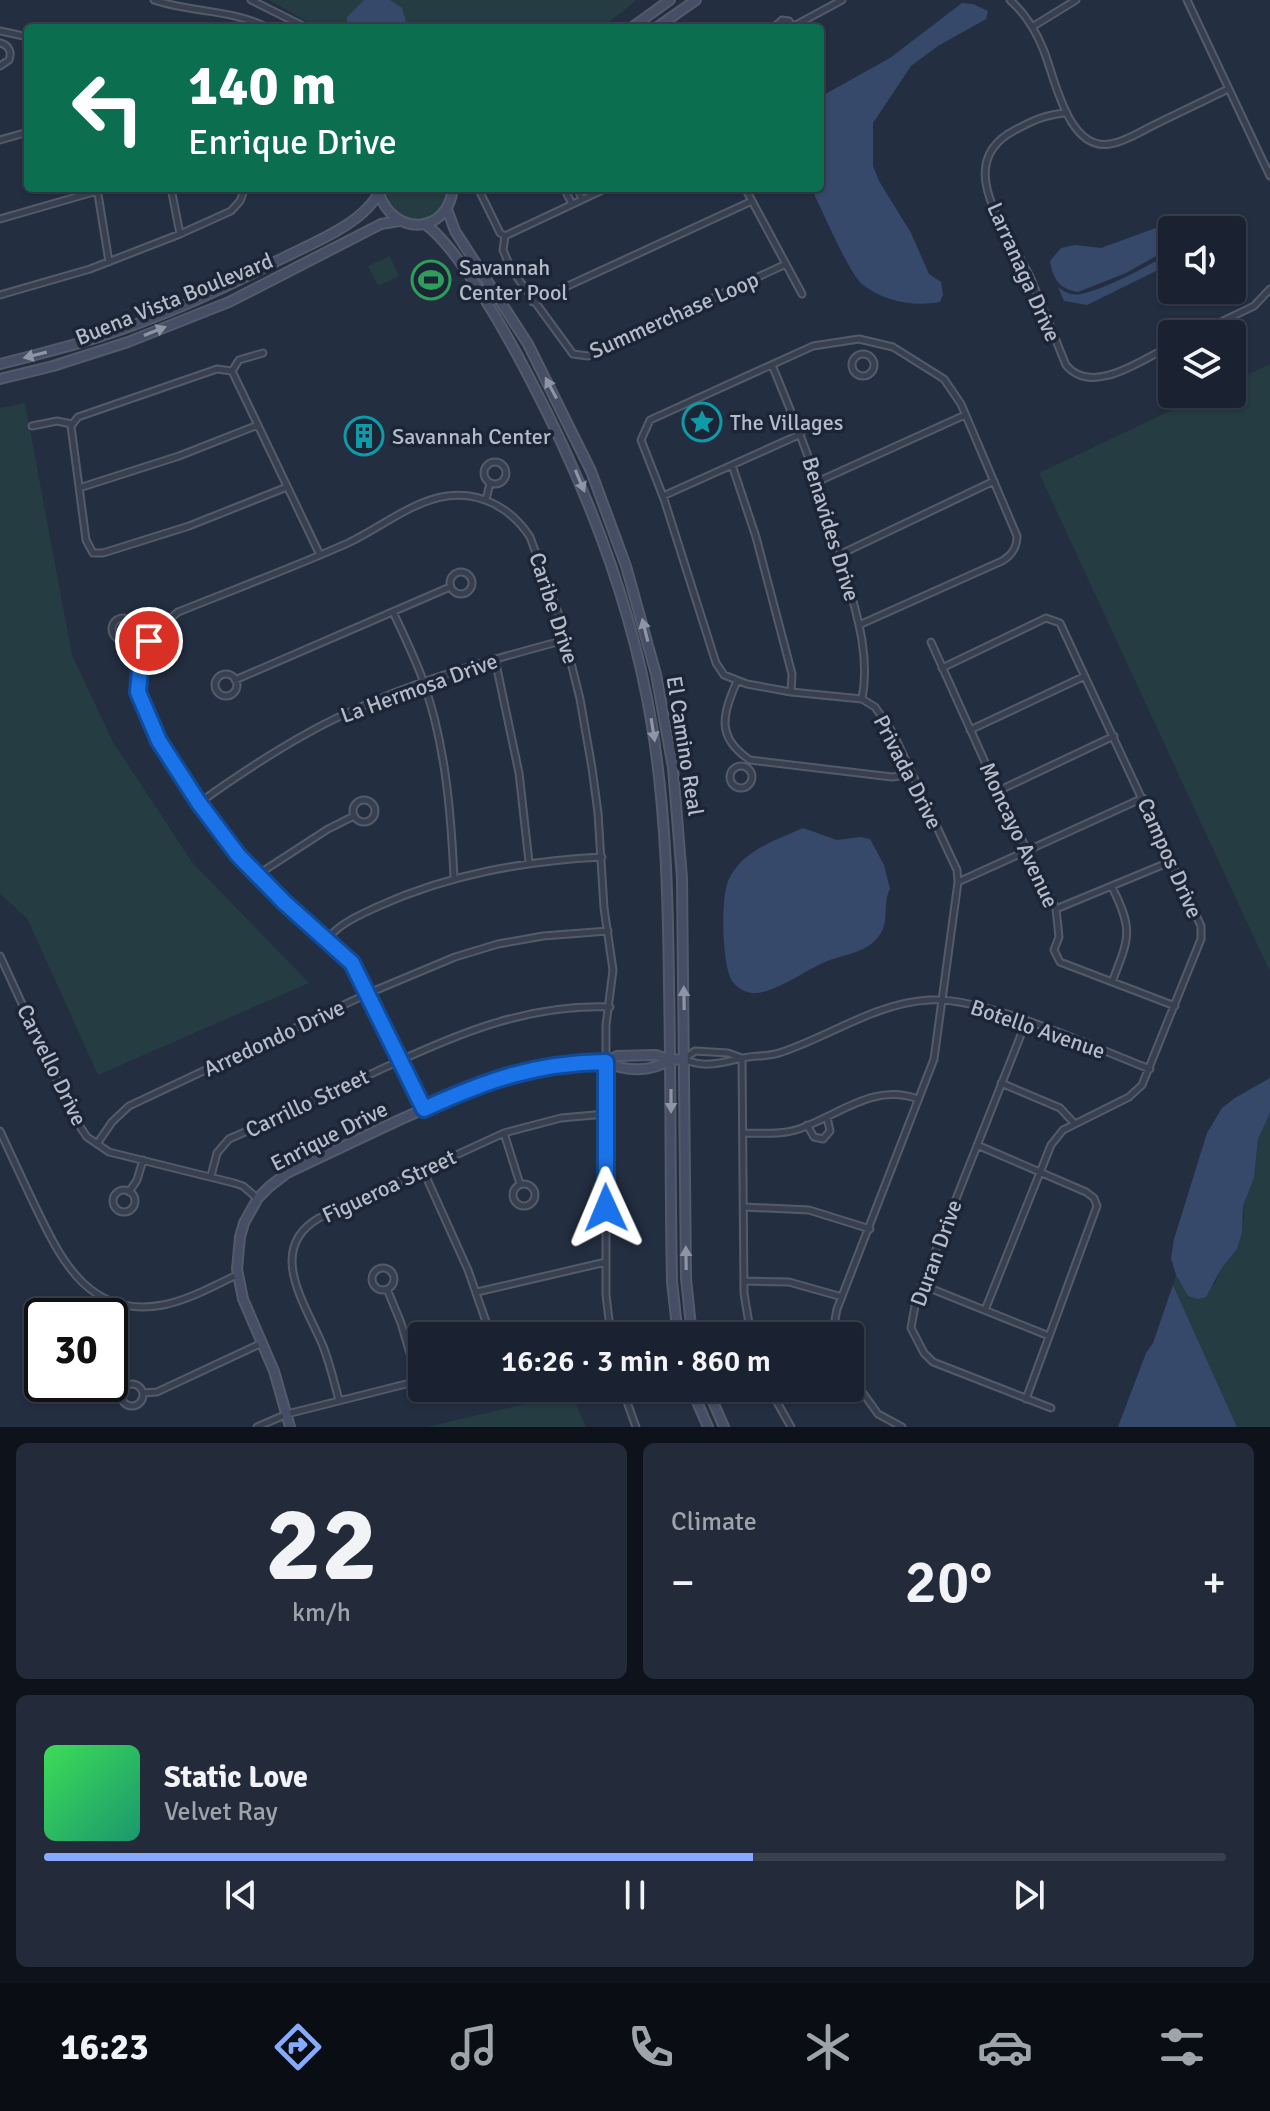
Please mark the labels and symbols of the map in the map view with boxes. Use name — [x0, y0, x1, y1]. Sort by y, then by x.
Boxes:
street label: Larranaga Drive — [981, 198, 1067, 346]
street label: Buena Vista Boulevard — [71, 247, 277, 351]
place label: Savannah Center Pool — [459, 254, 568, 306]
sports icon: Savannah Center Pool — [410, 259, 452, 301]
street label: Summerchase Loop — [585, 266, 763, 364]
one-way arrow — [143, 324, 167, 337]
one-way arrow — [22, 350, 47, 362]
one-way arrow — [544, 377, 557, 400]
place icon: The Villages — [681, 401, 723, 443]
place label: The Villages — [730, 409, 843, 436]
building icon: Savannah Center — [343, 415, 385, 457]
place label: Savannah Center — [392, 423, 551, 450]
street label: Benavides Drive — [796, 454, 866, 604]
one-way arrow — [573, 469, 586, 493]
street label: Caribe Drive — [523, 549, 585, 667]
pin — [115, 607, 183, 675]
one-way arrow — [639, 617, 651, 642]
street label: La Hermosa Drive — [337, 647, 501, 729]
street label: El Camino Real — [661, 674, 709, 818]
street label: Privada Drive — [868, 711, 948, 833]
one-way arrow — [647, 718, 659, 743]
street label: Moncayo Avenue — [973, 758, 1065, 912]
street label: Campos Drive — [1132, 794, 1208, 922]
one-way arrow — [678, 985, 690, 1010]
street label: Botello Avenue — [967, 993, 1109, 1065]
street label: Arredondo Drive — [199, 994, 349, 1082]
street label: Carvello Drive — [11, 1000, 93, 1130]
street label: Carrillo Street — [241, 1063, 373, 1143]
one-way arrow — [664, 1089, 677, 1114]
street label: Enrique Drive — [266, 1095, 392, 1177]
street label: Figueroa Street — [318, 1143, 460, 1229]
position arrow — [564, 1166, 648, 1250]
street label: Duran Drive — [904, 1196, 968, 1310]
one-way arrow — [680, 1245, 692, 1270]
speed limit sign: 30 — [24, 1298, 128, 1402]

